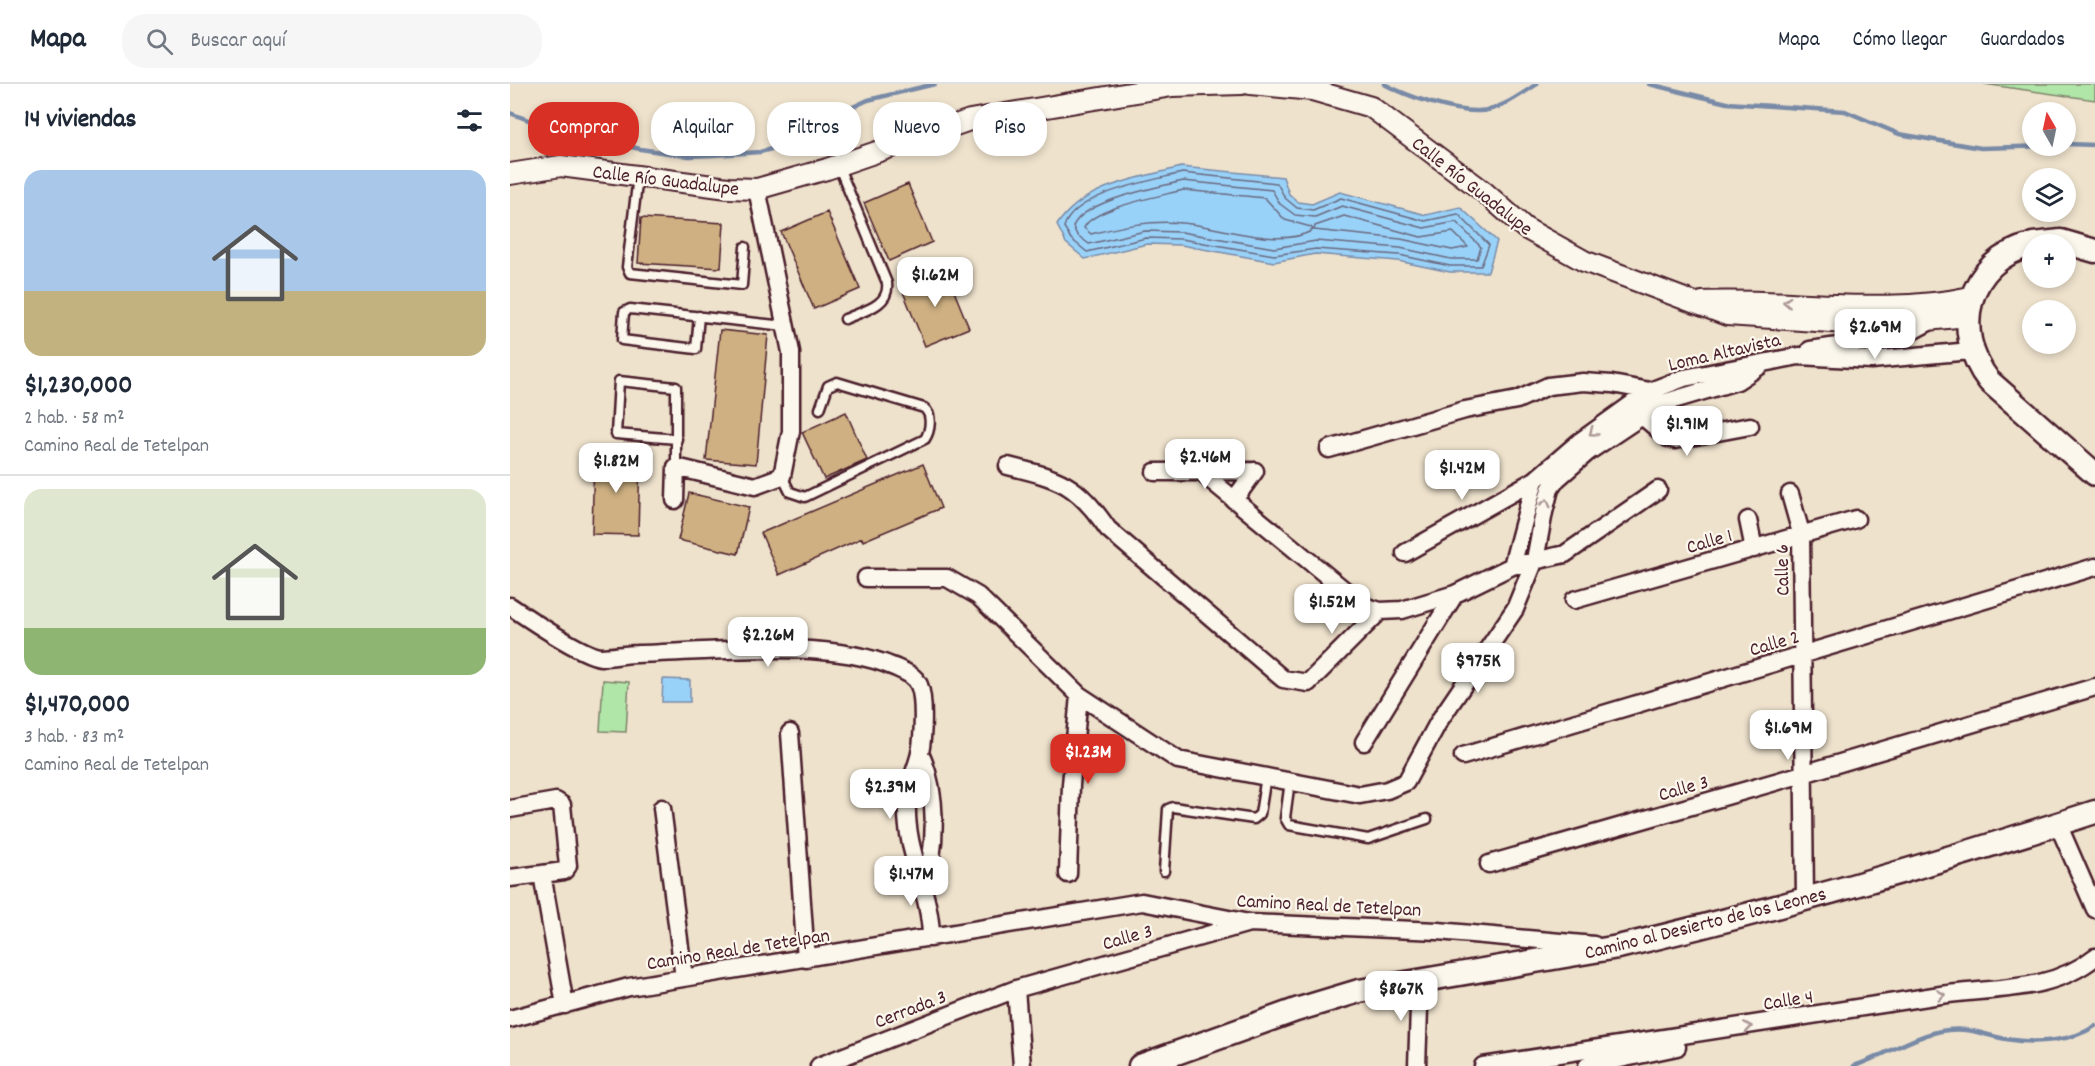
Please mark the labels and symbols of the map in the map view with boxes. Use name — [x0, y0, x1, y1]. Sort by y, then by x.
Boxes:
north arrow — [2022, 102, 2076, 156]
street label: Calle Río Guadalupe — [1404, 131, 1538, 244]
street label: Calle Río Guadalupe — [591, 159, 741, 205]
pin: $1.62M — [886, 257, 984, 308]
one-way arrow — [1783, 295, 1792, 308]
pin: $2.69M — [1826, 309, 1924, 360]
street label: Loma Altavista — [1666, 327, 1784, 380]
pin: $1.91M — [1638, 406, 1736, 457]
one-way arrow — [1588, 424, 1599, 435]
pin: $2.46M — [1156, 439, 1254, 490]
pin: $1.82M — [567, 443, 665, 494]
pin: $1.42M — [1413, 450, 1511, 501]
one-way arrow — [1539, 498, 1551, 509]
street label: Calle 1 — [1684, 523, 1736, 563]
street label: Calle 6 — [1770, 544, 1798, 596]
pin: $1.52M — [1283, 584, 1381, 635]
pin: $2.26M — [719, 617, 817, 668]
street label: Calle 2 — [1747, 624, 1803, 665]
pin: $975K — [1436, 643, 1520, 694]
pin: $1.69M — [1739, 710, 1837, 761]
pin: $1.23M — [1039, 734, 1137, 785]
pin: $2.39M — [841, 769, 939, 820]
street label: Calle 3 — [1655, 769, 1712, 810]
pin: $1.47M — [862, 856, 960, 907]
street label: Camino al Desierto de los Leones — [1582, 881, 1829, 969]
street label: Camino Real de Tetelpan — [1236, 888, 1422, 926]
street label: Calle 3 — [1099, 918, 1156, 959]
street label: Camino Real de Tetelpan — [645, 923, 832, 979]
pin: $867K — [1359, 971, 1443, 1022]
street label: Cerrada 3 — [871, 984, 951, 1037]
street label: Calle 4 — [1761, 984, 1816, 1020]
one-way arrow — [1936, 990, 1945, 1002]
one-way arrow — [1743, 1021, 1753, 1034]

